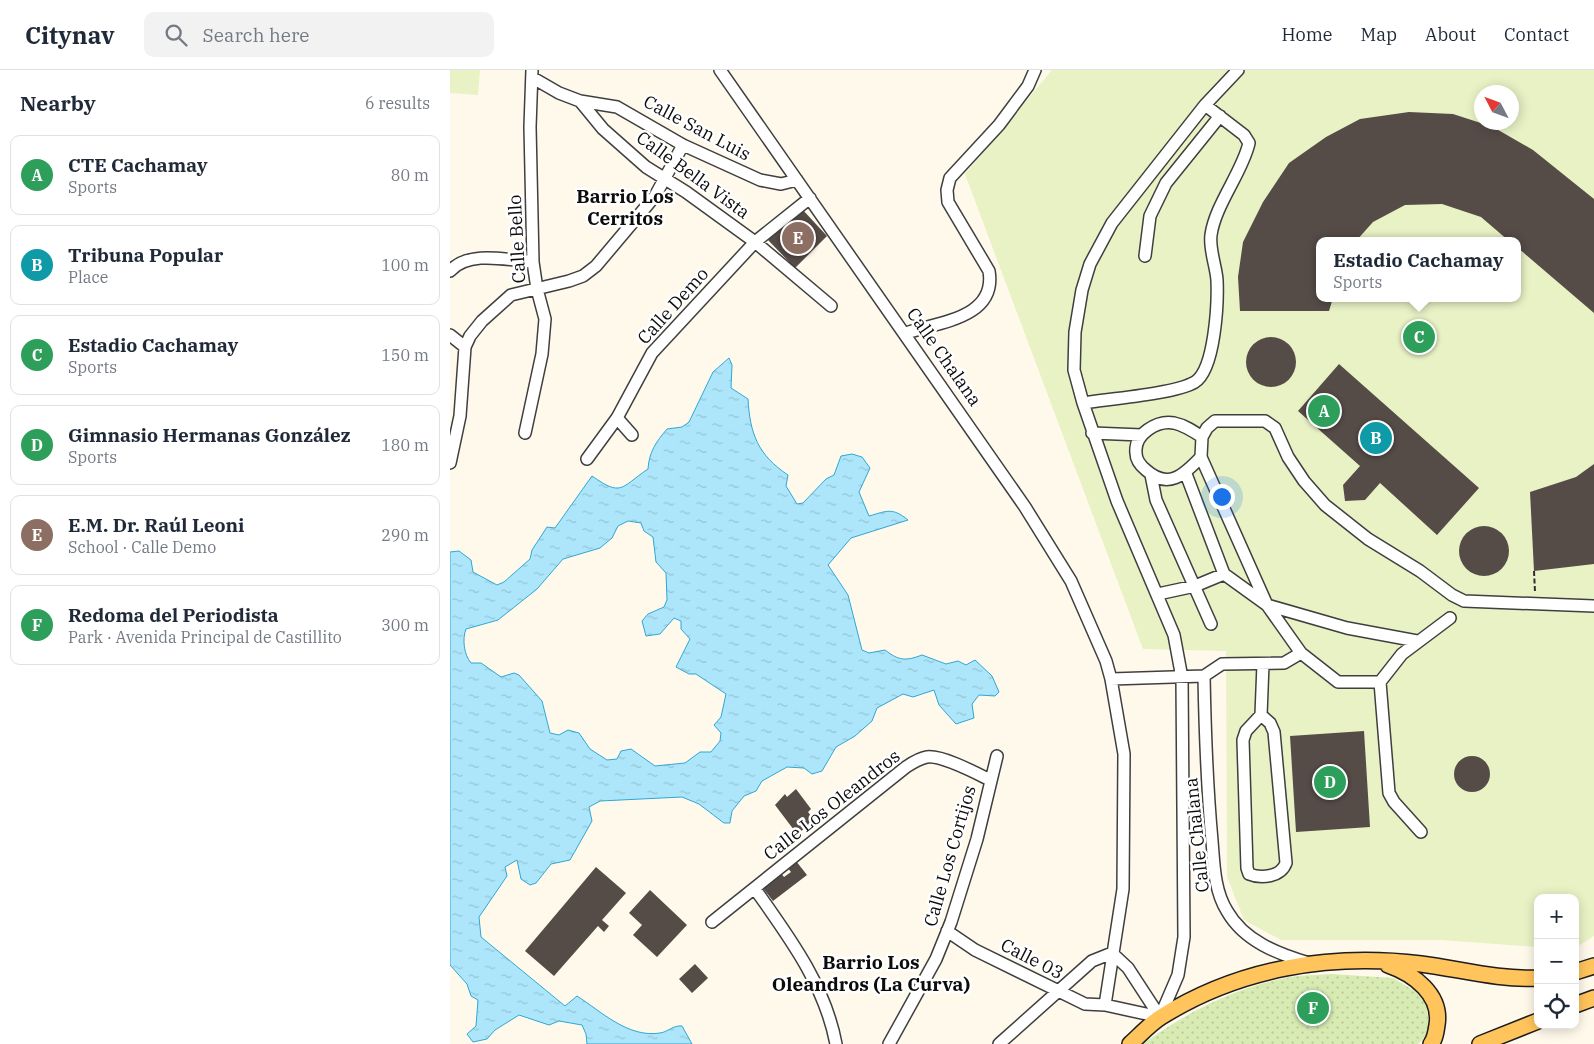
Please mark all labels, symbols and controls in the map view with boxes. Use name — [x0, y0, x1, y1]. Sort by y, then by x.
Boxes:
search box — [144, 12, 494, 57]
text: Citynav — [25, 19, 114, 51]
icon: search — [162, 21, 190, 49]
text: Search here — [202, 23, 310, 47]
text: Home — [1281, 23, 1333, 46]
text: Map — [1361, 23, 1397, 46]
text: About — [1425, 23, 1476, 46]
text: Contact — [1504, 23, 1569, 46]
north arrow — [1474, 85, 1519, 130]
text: Nearby — [20, 89, 96, 117]
street label: Calle San Luis — [640, 90, 755, 165]
text: 6 results — [365, 93, 430, 113]
street label: Calle Bella Vista — [632, 126, 755, 224]
text: CTE Cachamay — [68, 153, 208, 177]
text: A — [31, 165, 43, 185]
text: 80 m — [391, 165, 429, 185]
text: Sports — [68, 177, 117, 197]
district label: Barrio Los Cerritos — [576, 184, 674, 230]
street label: Calle Bello — [503, 194, 530, 284]
pin: E — [782, 219, 814, 257]
popup — [1316, 237, 1521, 302]
text: Tribuna Popular — [68, 243, 223, 267]
text: Estadio Cachamay — [1333, 248, 1504, 272]
text: B — [31, 255, 43, 275]
text: 100 m — [381, 255, 429, 275]
street label: Calle Demo — [632, 262, 713, 349]
text: Place — [68, 267, 108, 287]
text: Sports — [1333, 272, 1382, 292]
street label: Calle Chalana — [902, 303, 987, 411]
pin: C — [1403, 318, 1435, 356]
text: Estadio Cachamay — [68, 333, 238, 357]
text: C — [32, 345, 42, 365]
text: 150 m — [381, 345, 429, 365]
text: Sports — [68, 357, 117, 377]
pin: A — [1308, 392, 1340, 430]
pin: B — [1360, 419, 1392, 457]
text: Gimnasio Hermanas González — [68, 423, 350, 447]
text: D — [31, 435, 43, 455]
text: 180 m — [381, 435, 429, 455]
text: Sports — [68, 447, 117, 467]
your location — [1209, 484, 1235, 510]
text: E.M. Dr. Raúl Leoni — [68, 513, 244, 537]
text: E — [32, 525, 42, 545]
text: 290 m — [381, 525, 429, 545]
text: School · Calle Demo — [68, 537, 216, 557]
text: Redoma del Periodista — [68, 603, 279, 627]
text: F — [32, 615, 42, 635]
text: 300 m — [381, 615, 429, 635]
text: Park · Avenida Principal de Castillito — [68, 627, 342, 647]
street label: Calle Los Oleandros — [759, 744, 905, 865]
pin: D — [1314, 763, 1346, 801]
street label: Calle Chalana — [1179, 776, 1214, 894]
street label: Calle Los Cortijos — [918, 783, 981, 929]
map controls — [1534, 894, 1579, 1029]
button: + — [1534, 894, 1579, 939]
street label: Calle 03 — [997, 933, 1068, 984]
button: − — [1534, 939, 1579, 984]
district label: Barrio Los Oleandros (La Curva) — [772, 950, 970, 996]
button: locate — [1534, 984, 1579, 1029]
pin: F — [1297, 989, 1329, 1027]

